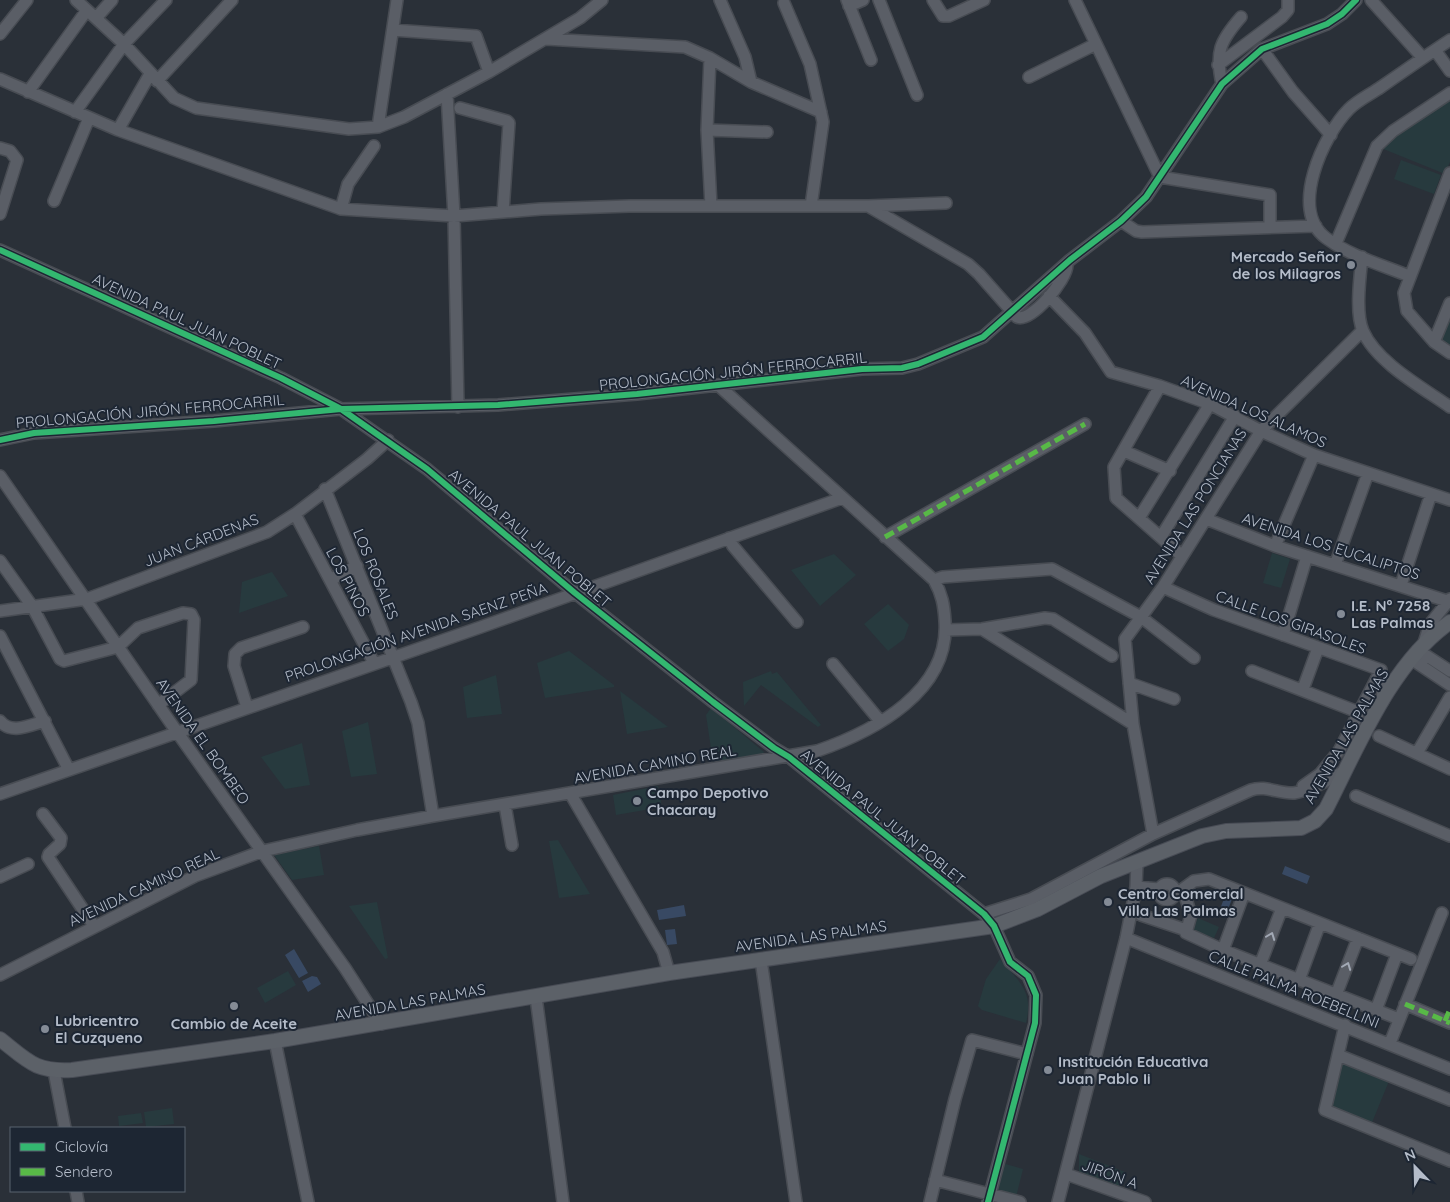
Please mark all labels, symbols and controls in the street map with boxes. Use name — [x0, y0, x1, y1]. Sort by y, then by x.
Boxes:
place label: Mercado Señor de los Milagros — [1231, 247, 1341, 283]
marker: Mercado Señor de los Milagros — [1345, 259, 1357, 271]
street label: AVENIDA PAUL JUAN POBLET — [90, 269, 284, 373]
street label: PROLONGACIÓN JIRÓN FERROCARRIL — [598, 347, 868, 395]
street label: AVENIDA LOS ALAMOS — [1178, 370, 1330, 452]
street label: PROLONGACIÓN JIRÓN FERROCARRIL — [15, 390, 285, 432]
street label: AVENIDA LAS PONCIANAS — [1139, 425, 1251, 587]
street label: AVENIDA PAUL JUAN POBLET — [445, 464, 615, 612]
street label: AVENIDA LOS EUCALIPTOS — [1240, 508, 1422, 584]
street label: JUAN CÁRDENAS — [141, 509, 261, 571]
street label: LOS ROSALES — [349, 526, 403, 622]
street label: LOS PINOS — [322, 544, 374, 620]
street label: PROLONGACIÓN AVENIDA SAENZ PEÑA — [282, 578, 550, 686]
street label: CALLE LOS GIRASOLES — [1213, 586, 1369, 658]
place label: I.E. N° 7258 Las Palmas — [1351, 596, 1433, 632]
marker: I.E. N° 7258 Las Palmas — [1335, 608, 1347, 620]
street label: AVENIDA LAS PALMAS — [1300, 665, 1392, 807]
street label: AVENIDA EL BOMBEO — [152, 674, 254, 808]
street label: AVENIDA CAMINO REAL — [572, 740, 738, 788]
street label: AVENIDA PAUL JUAN POBLET — [797, 745, 969, 889]
place label: Campo Depotivo Chacaray — [647, 783, 769, 819]
marker: Campo Depotivo Chacaray — [631, 795, 643, 807]
street label: AVENIDA CAMINO REAL — [65, 844, 223, 930]
place label: Centro Comercial Villa Las Palmas — [1118, 884, 1244, 920]
marker: Centro Comercial Villa Las Palmas — [1102, 896, 1114, 908]
street label: AVENIDA LAS PALMAS — [734, 916, 888, 956]
one-way arrow — [1265, 932, 1275, 941]
street label: CALLE PALMA ROEBELLINI — [1206, 946, 1382, 1032]
one-way arrow — [1341, 963, 1351, 971]
street label: AVENIDA LAS PALMAS — [333, 979, 487, 1025]
marker: Cambio de Aceite — [228, 1000, 240, 1012]
place label: Lubricentro El Cuzqueno — [55, 1011, 143, 1047]
place label: Cambio de Aceite — [171, 1014, 297, 1033]
marker: Lubricentro El Cuzqueno — [39, 1023, 51, 1035]
place label: Institución Educativa Juan Pablo Ii — [1058, 1052, 1208, 1088]
marker: Institución Educativa Juan Pablo Ii — [1042, 1064, 1054, 1076]
legend — [10, 1127, 185, 1192]
text: Ciclovía — [55, 1137, 108, 1156]
north arrow — [1390, 1142, 1440, 1192]
text: N — [1402, 1145, 1418, 1165]
street label: JIRÓN A — [1079, 1155, 1141, 1193]
text: Sendero — [55, 1162, 113, 1181]

